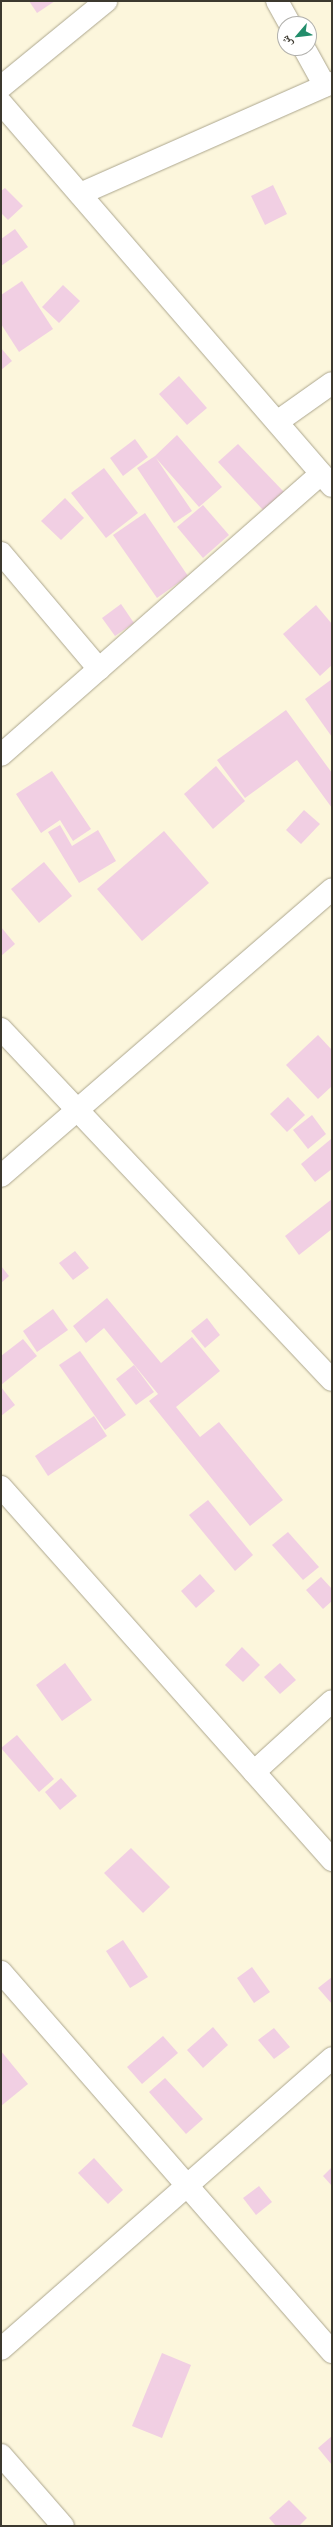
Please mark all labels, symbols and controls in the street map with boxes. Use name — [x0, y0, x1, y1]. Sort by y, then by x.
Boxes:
north arrow — [277, 16, 317, 56]
text: ش — [278, 33, 295, 50]

